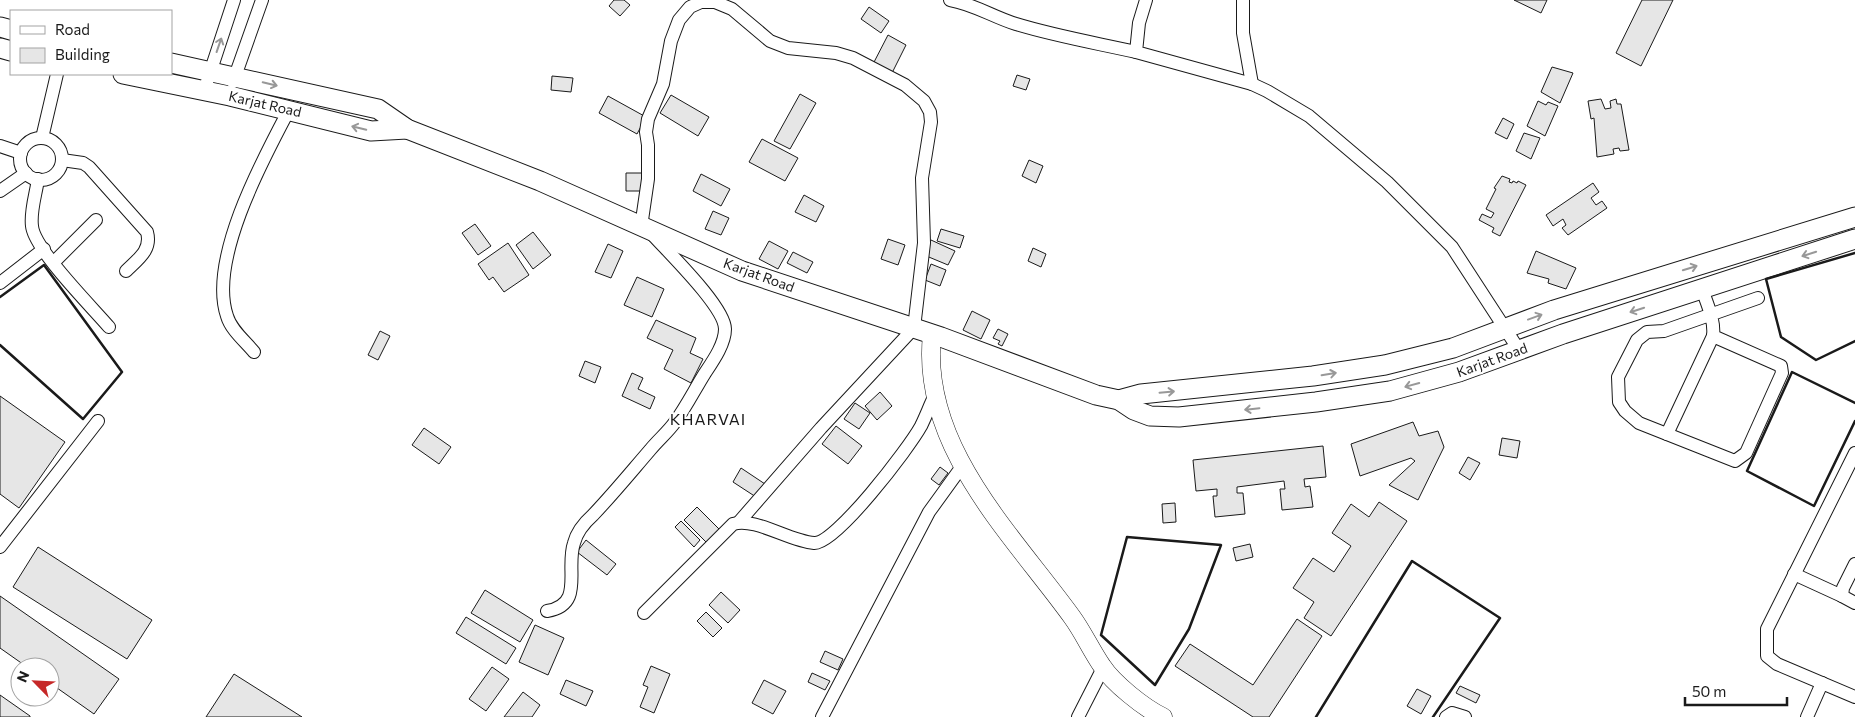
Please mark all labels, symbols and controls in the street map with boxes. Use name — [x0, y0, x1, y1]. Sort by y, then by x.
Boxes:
legend — [10, 10, 172, 75]
text: Road — [55, 20, 90, 38]
one-way arrow — [214, 37, 224, 53]
text: Building — [55, 45, 110, 63]
one-way arrow — [262, 80, 278, 89]
street label: Karjat Road — [227, 87, 303, 120]
one-way arrow — [351, 122, 367, 132]
one-way arrow — [1801, 250, 1817, 260]
street label: Karjat Road — [721, 254, 797, 295]
one-way arrow — [1682, 263, 1698, 272]
one-way arrow — [1630, 306, 1646, 315]
one-way arrow — [1527, 312, 1543, 321]
street label: Karjat Road — [1454, 339, 1530, 380]
one-way arrow — [1320, 369, 1336, 379]
one-way arrow — [1405, 380, 1421, 390]
one-way arrow — [1159, 388, 1175, 397]
one-way arrow — [1244, 404, 1260, 414]
district label: KHARVAI — [670, 409, 746, 428]
north arrow — [10, 657, 60, 707]
text: N — [13, 668, 33, 685]
scale bar — [1685, 674, 1788, 706]
text: 50 m — [1692, 682, 1726, 700]

